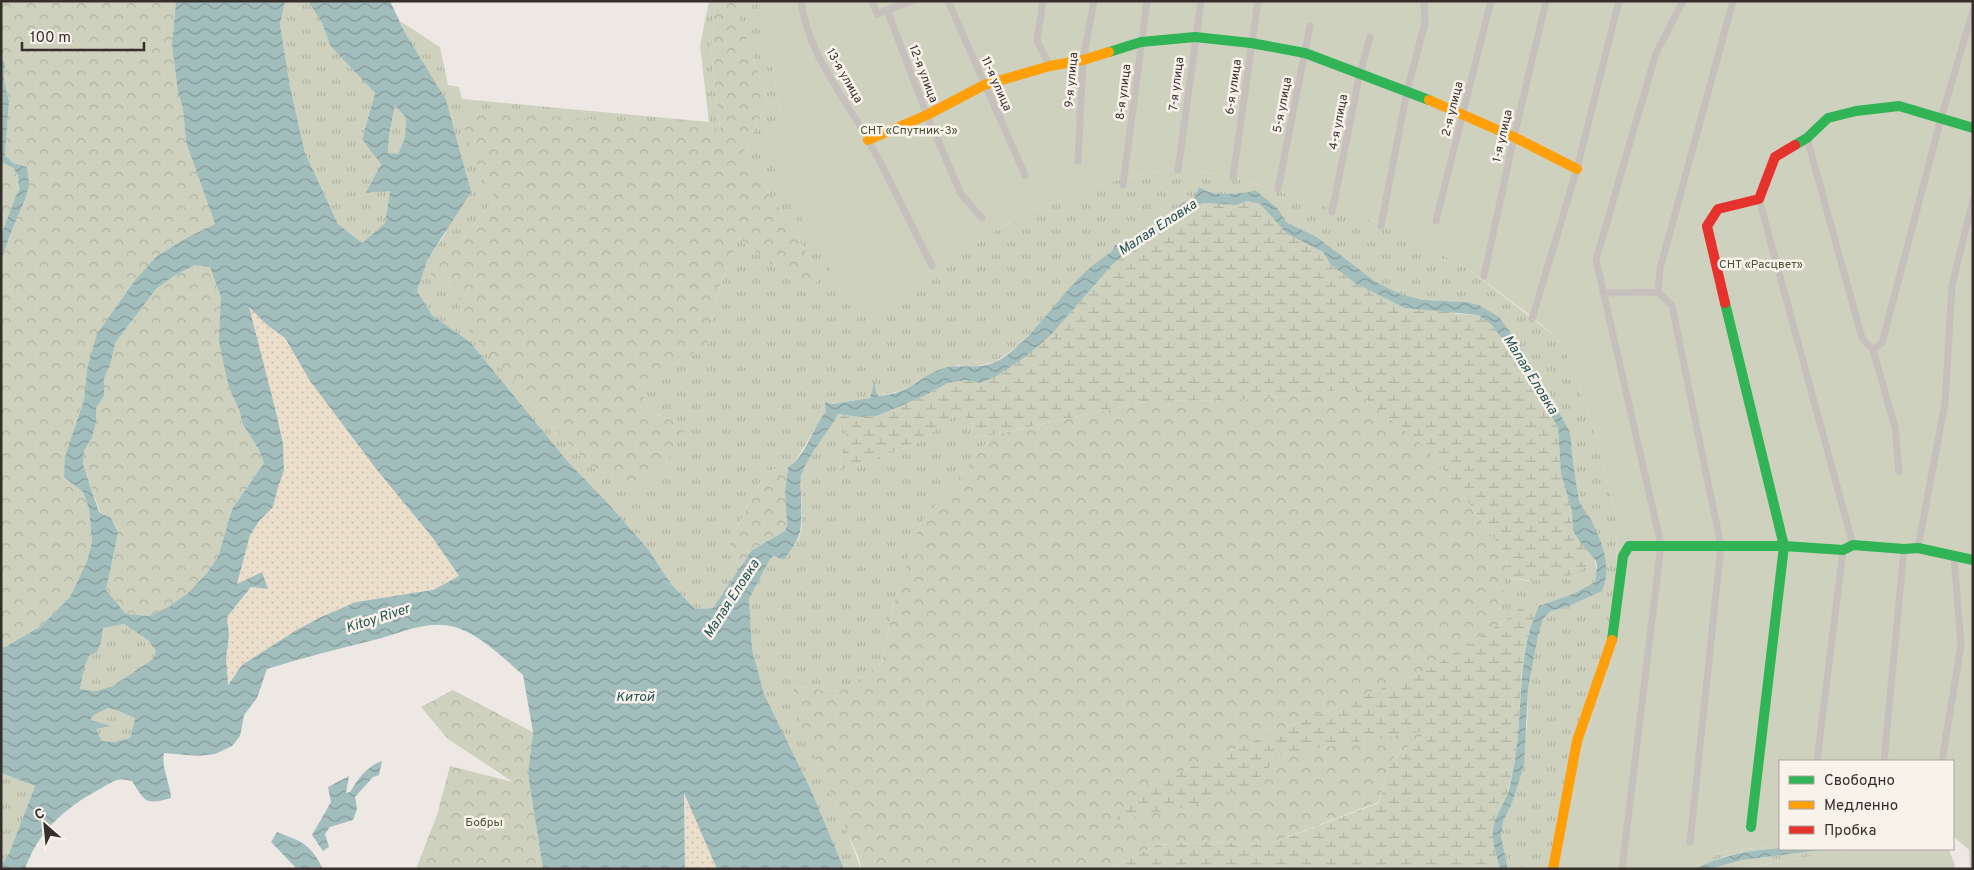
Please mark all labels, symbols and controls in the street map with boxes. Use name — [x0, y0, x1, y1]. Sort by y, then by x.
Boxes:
scale bar — [22, 20, 145, 52]
text: 100 m — [30, 29, 71, 48]
street label: 12-я улица — [905, 43, 941, 105]
street label: 13-я улица — [822, 46, 866, 106]
street label: 9-я улица — [1062, 51, 1082, 109]
street label: 11-я улица — [977, 54, 1015, 114]
street label: 7-я улица — [1166, 56, 1188, 112]
street label: 6-я улица — [1222, 58, 1246, 116]
street label: 8-я улица — [1113, 63, 1135, 121]
street label: 5-я улица — [1270, 76, 1296, 134]
street label: 2-я улица — [1438, 80, 1468, 138]
street label: 4-я улица — [1326, 93, 1352, 151]
street label: 1-я улица — [1489, 108, 1517, 164]
park label: СНТ «Спутник-3» — [860, 123, 958, 139]
water label: Малая Еловка — [1116, 196, 1201, 260]
park label: СНТ «Расцвет» — [1719, 257, 1803, 273]
water label: Малая Еловка — [1499, 332, 1561, 418]
water label: Малая Еловка — [700, 556, 764, 641]
water label: Kitoy River — [344, 600, 414, 637]
water label: Китой — [616, 689, 655, 706]
legend — [1779, 760, 1954, 850]
text: Свободно — [1824, 772, 1895, 791]
text: Медленно — [1824, 797, 1898, 816]
north arrow — [20, 800, 70, 850]
text: С — [32, 805, 48, 824]
park label: Бобры — [465, 815, 503, 831]
text: Пробка — [1824, 822, 1876, 841]

